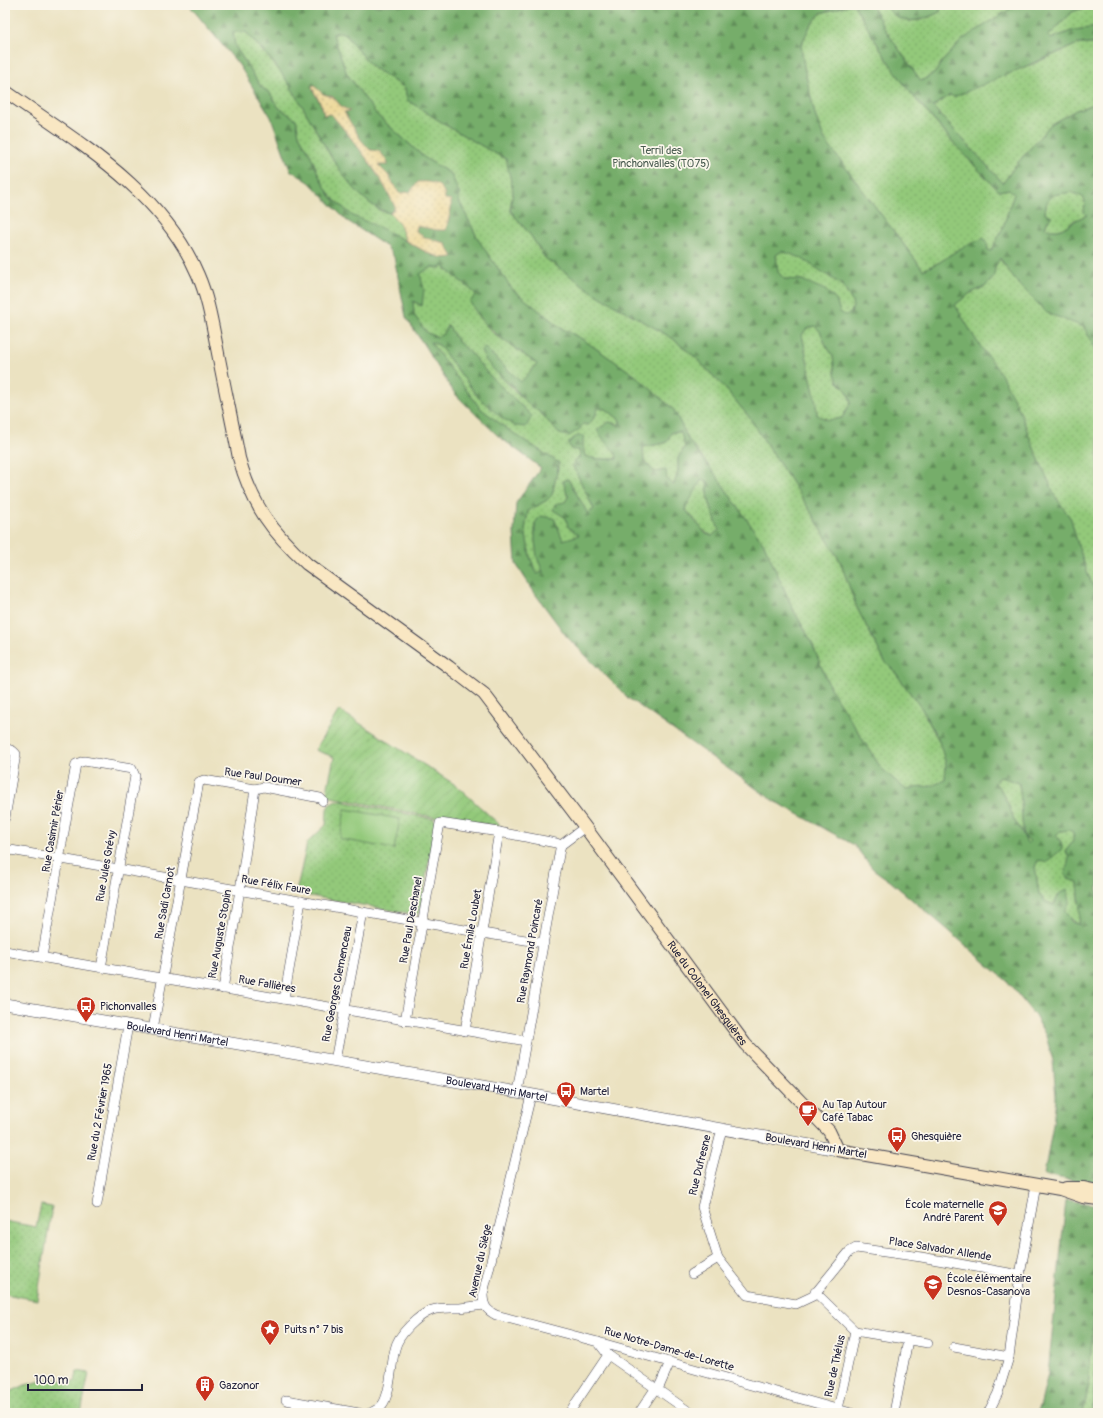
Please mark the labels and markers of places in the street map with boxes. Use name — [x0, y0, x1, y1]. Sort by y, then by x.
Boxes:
bus stop icon: Pichonvalles — [75, 995, 97, 1023]
place label: Pichonvalles — [100, 1000, 157, 1013]
bus stop icon: Martel — [555, 1080, 577, 1108]
place label: Martel — [580, 1085, 609, 1098]
place label: Au Tap Autour Café Tabac — [822, 1098, 887, 1124]
cafe icon: Au Tap Autour Café Tabac — [797, 1099, 819, 1127]
bus stop icon: Ghesquière — [886, 1125, 908, 1153]
place label: Ghesquière — [911, 1130, 962, 1143]
place label: École maternelle André Parent — [905, 1198, 985, 1224]
school or university icon: École maternelle André Parent — [987, 1199, 1009, 1227]
place label: École élémentaire Desnos-Casanova — [947, 1272, 1032, 1298]
school or university icon: École élémentaire Desnos-Casanova — [922, 1273, 944, 1301]
place icon: Puits n° 7 bis — [259, 1318, 281, 1346]
place label: Puits n° 7 bis — [284, 1323, 343, 1336]
building icon: Gazonor — [194, 1374, 216, 1402]
place label: Gazonor — [219, 1379, 259, 1392]

